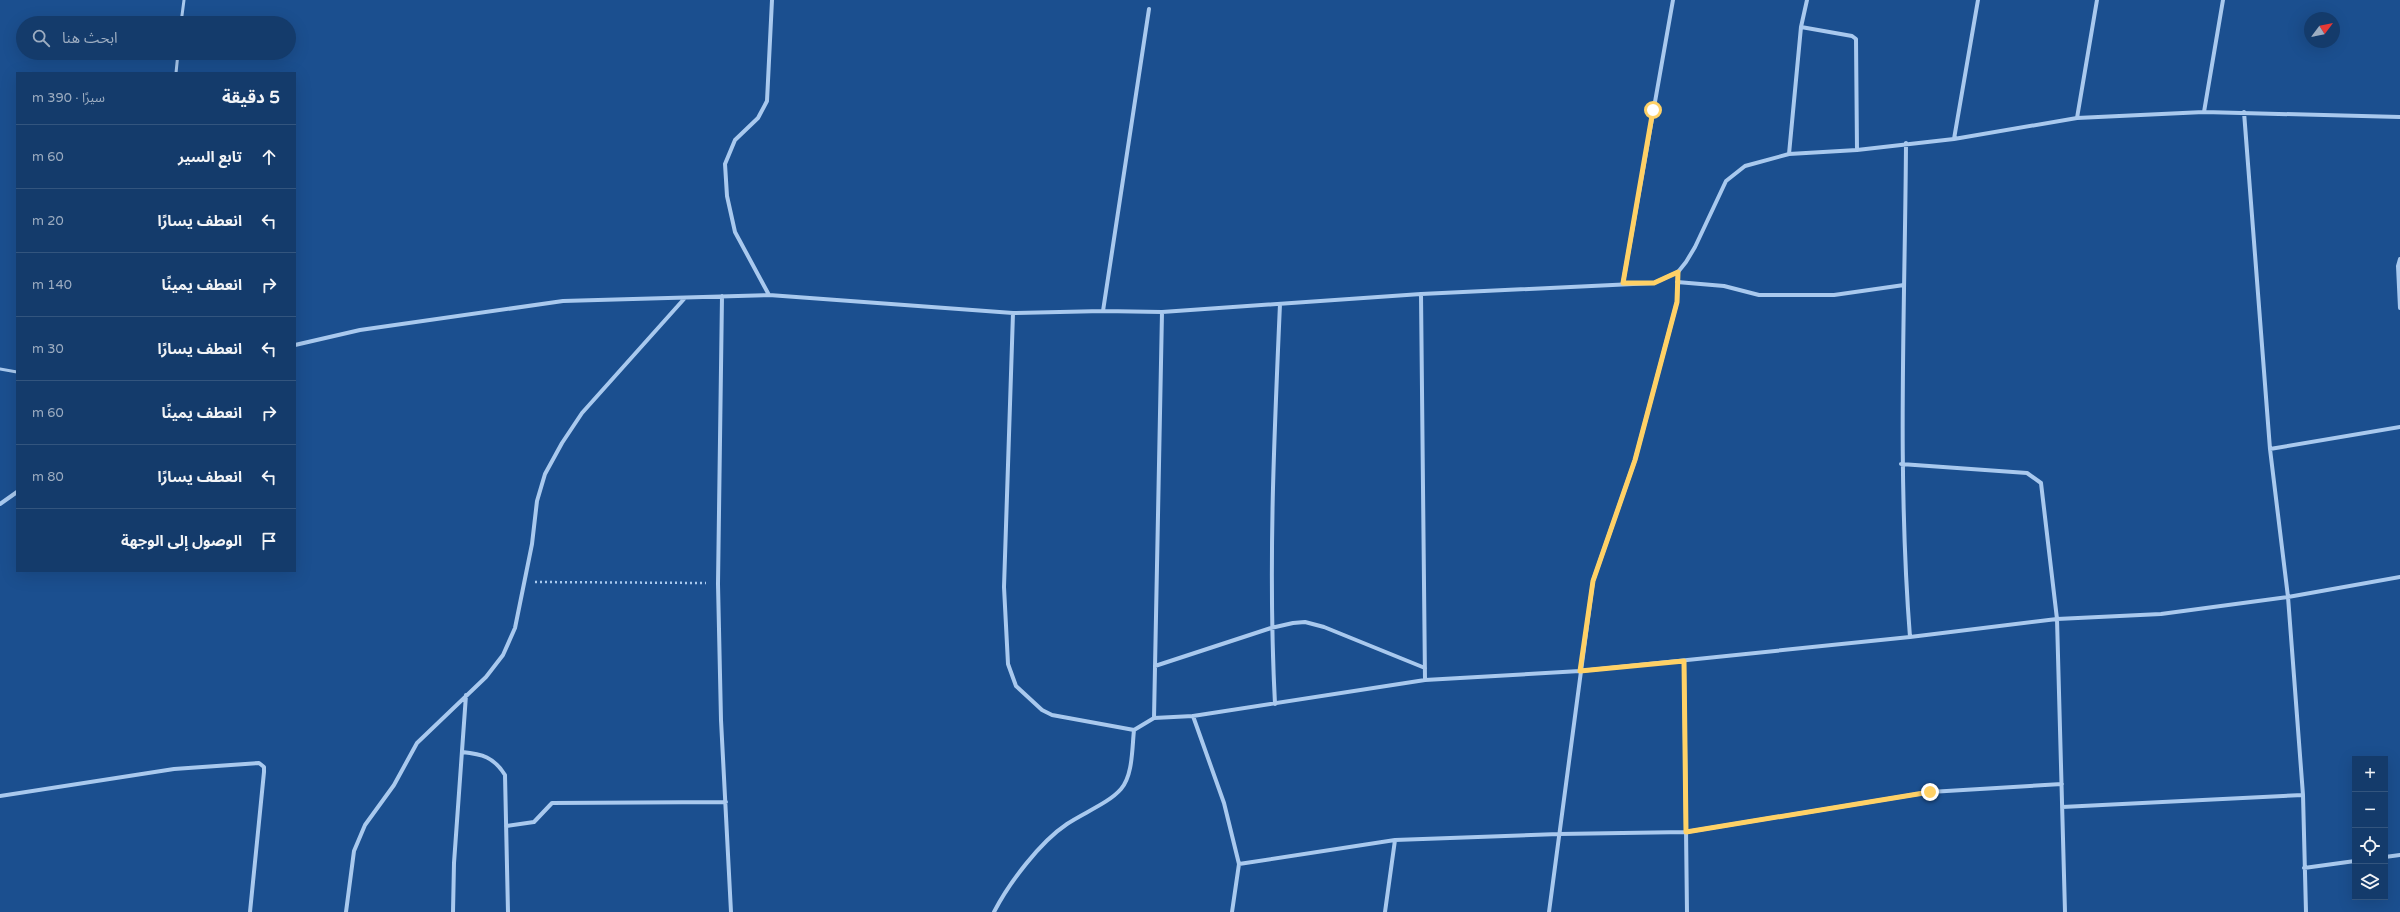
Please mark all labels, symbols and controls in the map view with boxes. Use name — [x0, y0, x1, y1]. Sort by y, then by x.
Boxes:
north arrow — [2304, 12, 2340, 48]
search box — [16, 16, 296, 60]
icon: search — [30, 27, 52, 49]
text: ابحث هنا — [62, 29, 118, 47]
text: 5 دقيقة — [222, 87, 280, 108]
text: سيرًا · 390 m — [32, 90, 105, 106]
route start — [1644, 101, 1662, 119]
icon: ahead — [258, 146, 280, 168]
text: تابع السير — [178, 148, 242, 166]
text: 60 m — [32, 149, 64, 165]
icon: left — [258, 210, 280, 232]
text: انعطف يسارًا — [158, 212, 242, 230]
text: 20 m — [32, 213, 64, 229]
icon: right — [258, 274, 280, 296]
text: انعطف يمينًا — [161, 276, 242, 294]
text: 140 m — [32, 277, 72, 293]
icon: left — [258, 338, 280, 360]
text: انعطف يسارًا — [158, 340, 242, 358]
text: 30 m — [32, 341, 64, 357]
icon: right — [258, 402, 280, 424]
text: انعطف يمينًا — [161, 404, 242, 422]
text: 60 m — [32, 405, 64, 421]
icon: left — [258, 466, 280, 488]
text: انعطف يسارًا — [158, 468, 242, 486]
text: 80 m — [32, 469, 64, 485]
icon: arrive — [258, 530, 280, 552]
text: الوصول إلى الوجهة — [121, 532, 242, 550]
map controls — [2352, 756, 2388, 900]
button: + — [2352, 756, 2388, 792]
route end — [1921, 783, 1939, 801]
button: − — [2352, 792, 2388, 828]
button: locate — [2352, 828, 2388, 864]
button: layers — [2352, 864, 2388, 900]

